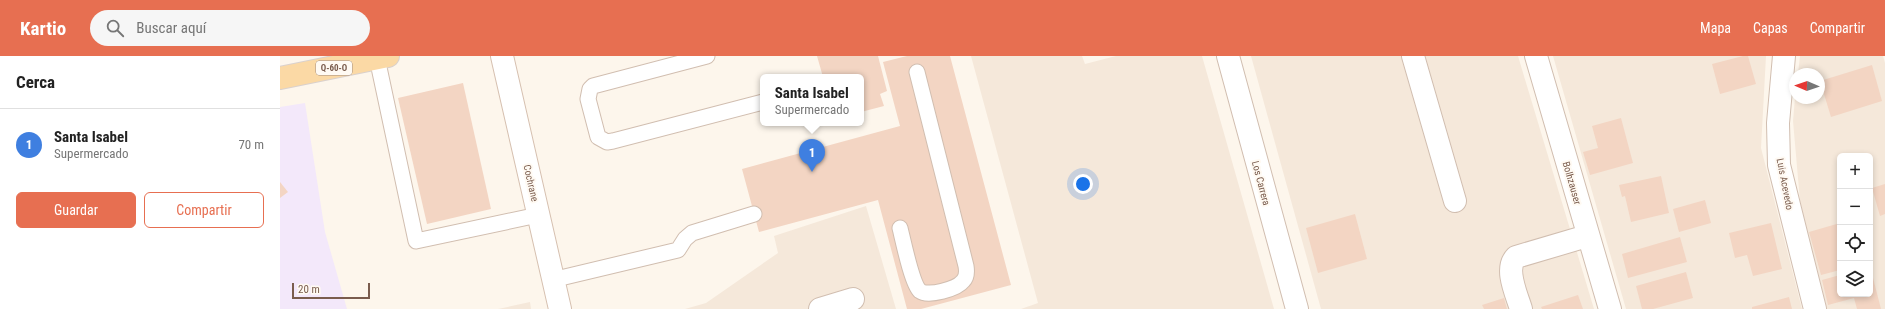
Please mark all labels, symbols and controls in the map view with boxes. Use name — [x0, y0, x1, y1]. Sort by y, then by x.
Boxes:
search box — [90, 10, 370, 46]
text: Kartio — [20, 17, 66, 40]
icon: search — [104, 17, 126, 39]
text: Buscar aquí — [136, 19, 206, 37]
text: Mapa — [1700, 20, 1731, 36]
text: Capas — [1753, 20, 1788, 36]
text: Compartir — [1810, 20, 1865, 36]
road number: Q-60-O — [316, 61, 352, 75]
north arrow — [1789, 68, 1825, 104]
text: Cerca — [16, 72, 55, 92]
popup — [760, 74, 864, 126]
text: Santa Isabel — [775, 84, 849, 102]
text: Supermercado — [775, 102, 849, 117]
text: Santa Isabel — [54, 128, 128, 146]
text: 1 — [26, 137, 32, 152]
text: 70 m — [238, 137, 264, 152]
pin: 1 — [799, 139, 825, 172]
text: Supermercado — [54, 146, 128, 161]
map controls — [1837, 153, 1873, 297]
button: + — [1837, 153, 1873, 189]
street label: Luis Acevedo — [1775, 157, 1795, 211]
street label: Los Carrera — [1250, 160, 1272, 207]
street label: Bolhzauser — [1561, 160, 1583, 206]
street label: Cochrane — [521, 164, 541, 203]
your location — [1073, 174, 1093, 194]
button: − — [1837, 189, 1873, 225]
button: Guardar — [16, 192, 136, 228]
button: Compartir — [144, 192, 264, 228]
button: locate — [1837, 225, 1873, 261]
button: layers — [1837, 261, 1873, 297]
scale bar — [292, 281, 370, 300]
text: 20 m — [298, 283, 320, 296]

